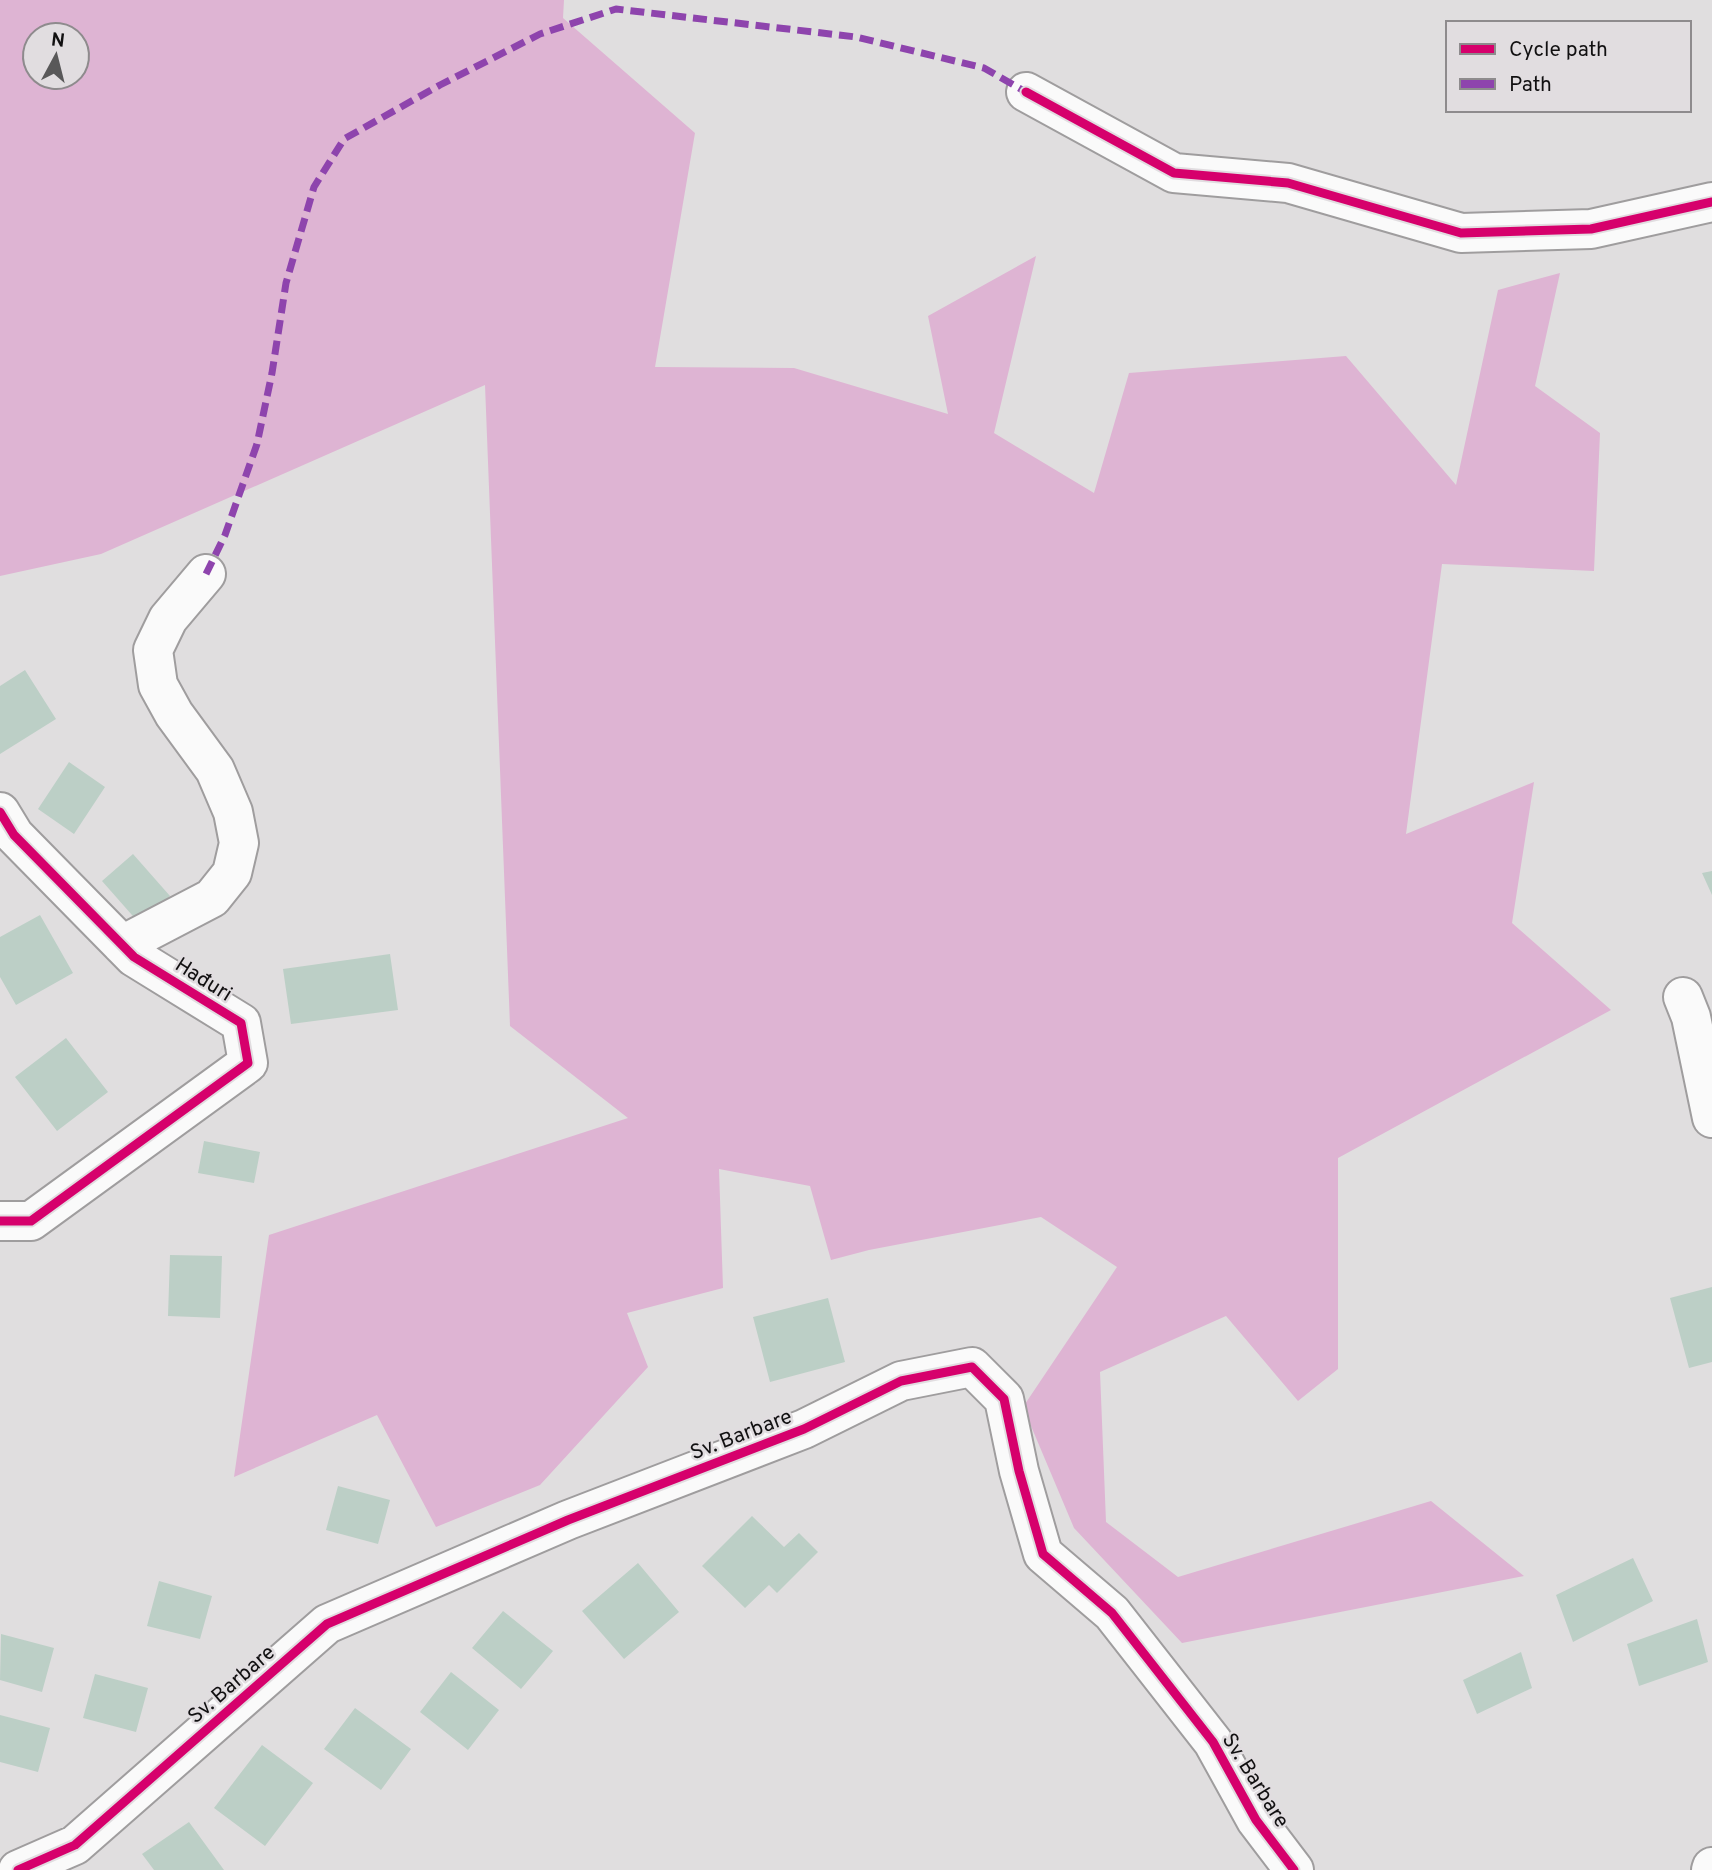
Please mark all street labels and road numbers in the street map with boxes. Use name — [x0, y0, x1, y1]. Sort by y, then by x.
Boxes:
street label: Hađuri — [170, 952, 237, 1008]
street label: Sv. Barbare — [687, 1404, 796, 1467]
street label: Sv. Barbare — [183, 1640, 281, 1730]
street label: Sv. Barbare — [1215, 1728, 1295, 1833]

